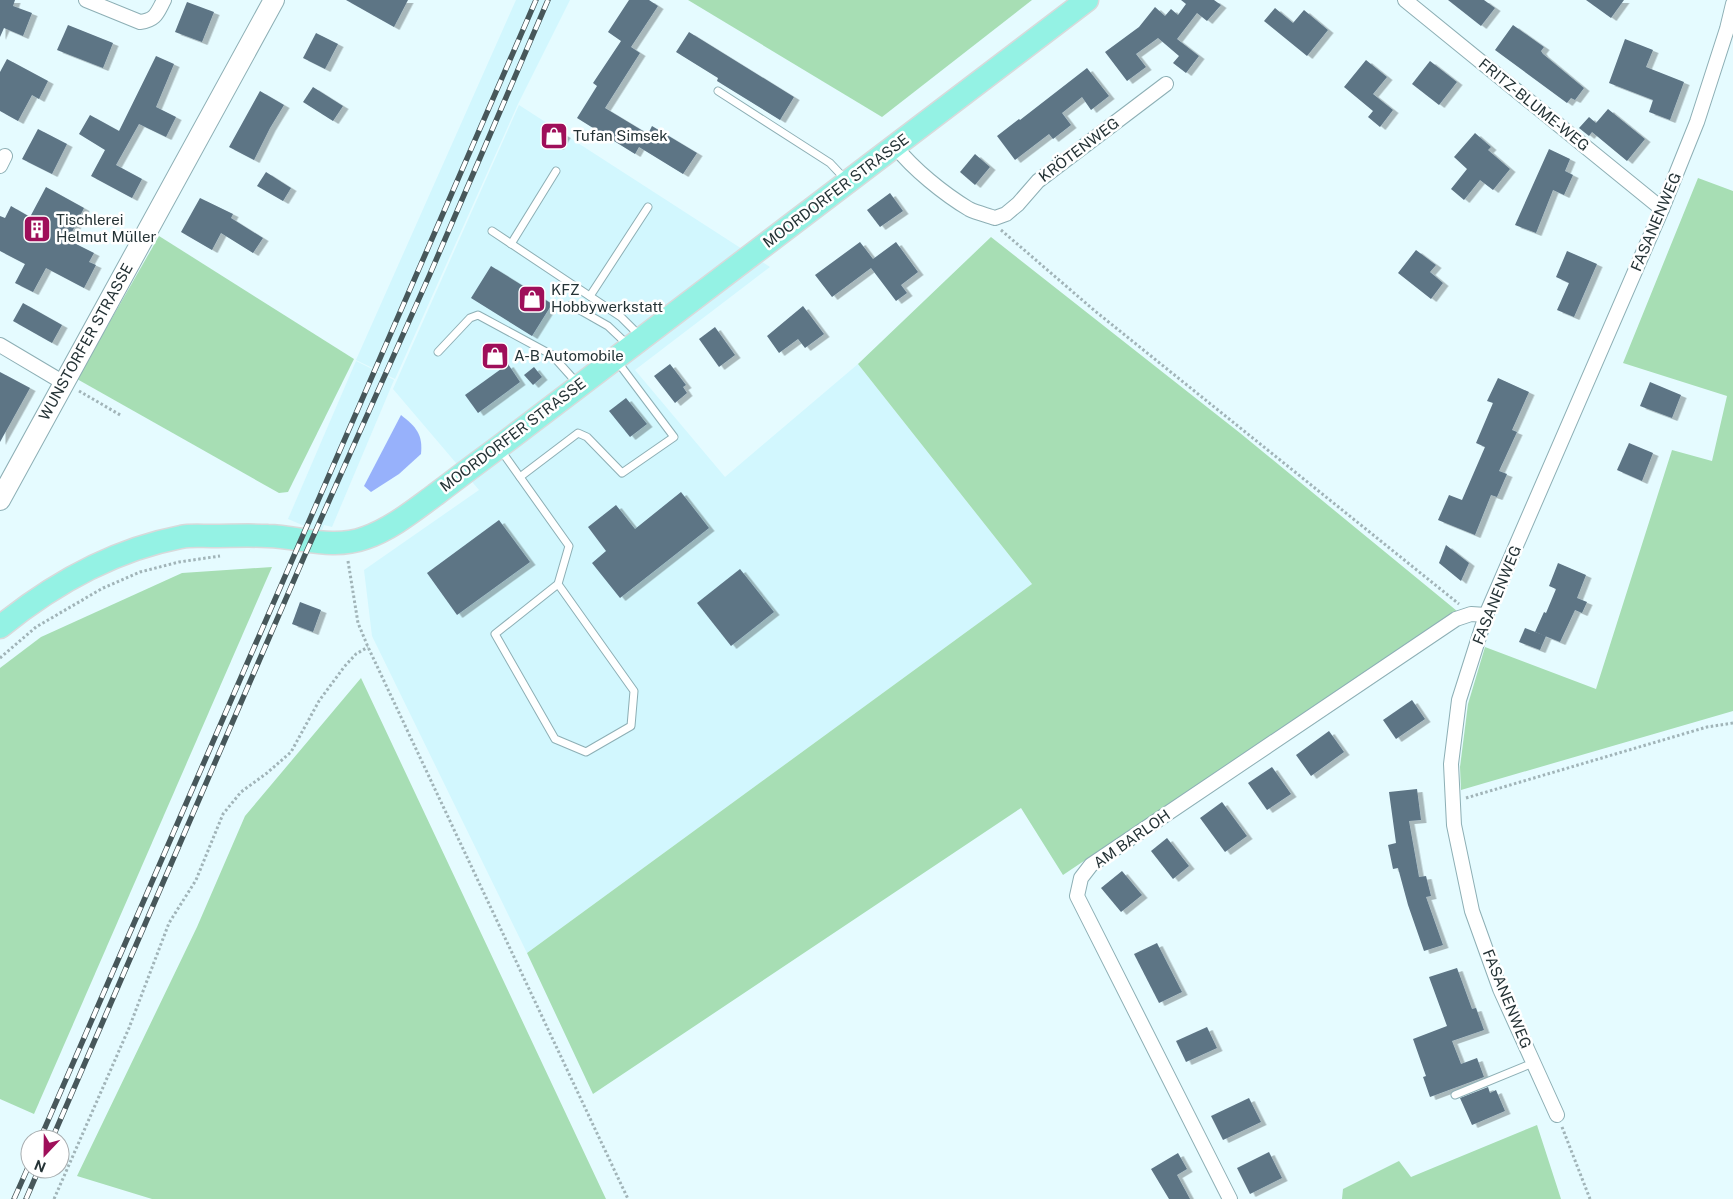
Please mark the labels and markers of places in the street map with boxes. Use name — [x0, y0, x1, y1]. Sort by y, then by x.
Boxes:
shop icon: Tufan Simsek — [539, 121, 569, 151]
place label: Tufan Simsek — [573, 127, 668, 144]
place label: Tischlerei Helmut Müller — [56, 211, 157, 245]
building icon: Tischlerei Helmut Müller — [22, 214, 52, 244]
place label: KFZ Hobbywerkstatt — [551, 281, 663, 315]
shop icon: KFZ Hobbywerkstatt — [517, 284, 547, 314]
shop icon: A-B Automobile — [480, 341, 510, 371]
place label: A-B Automobile — [514, 347, 624, 364]

